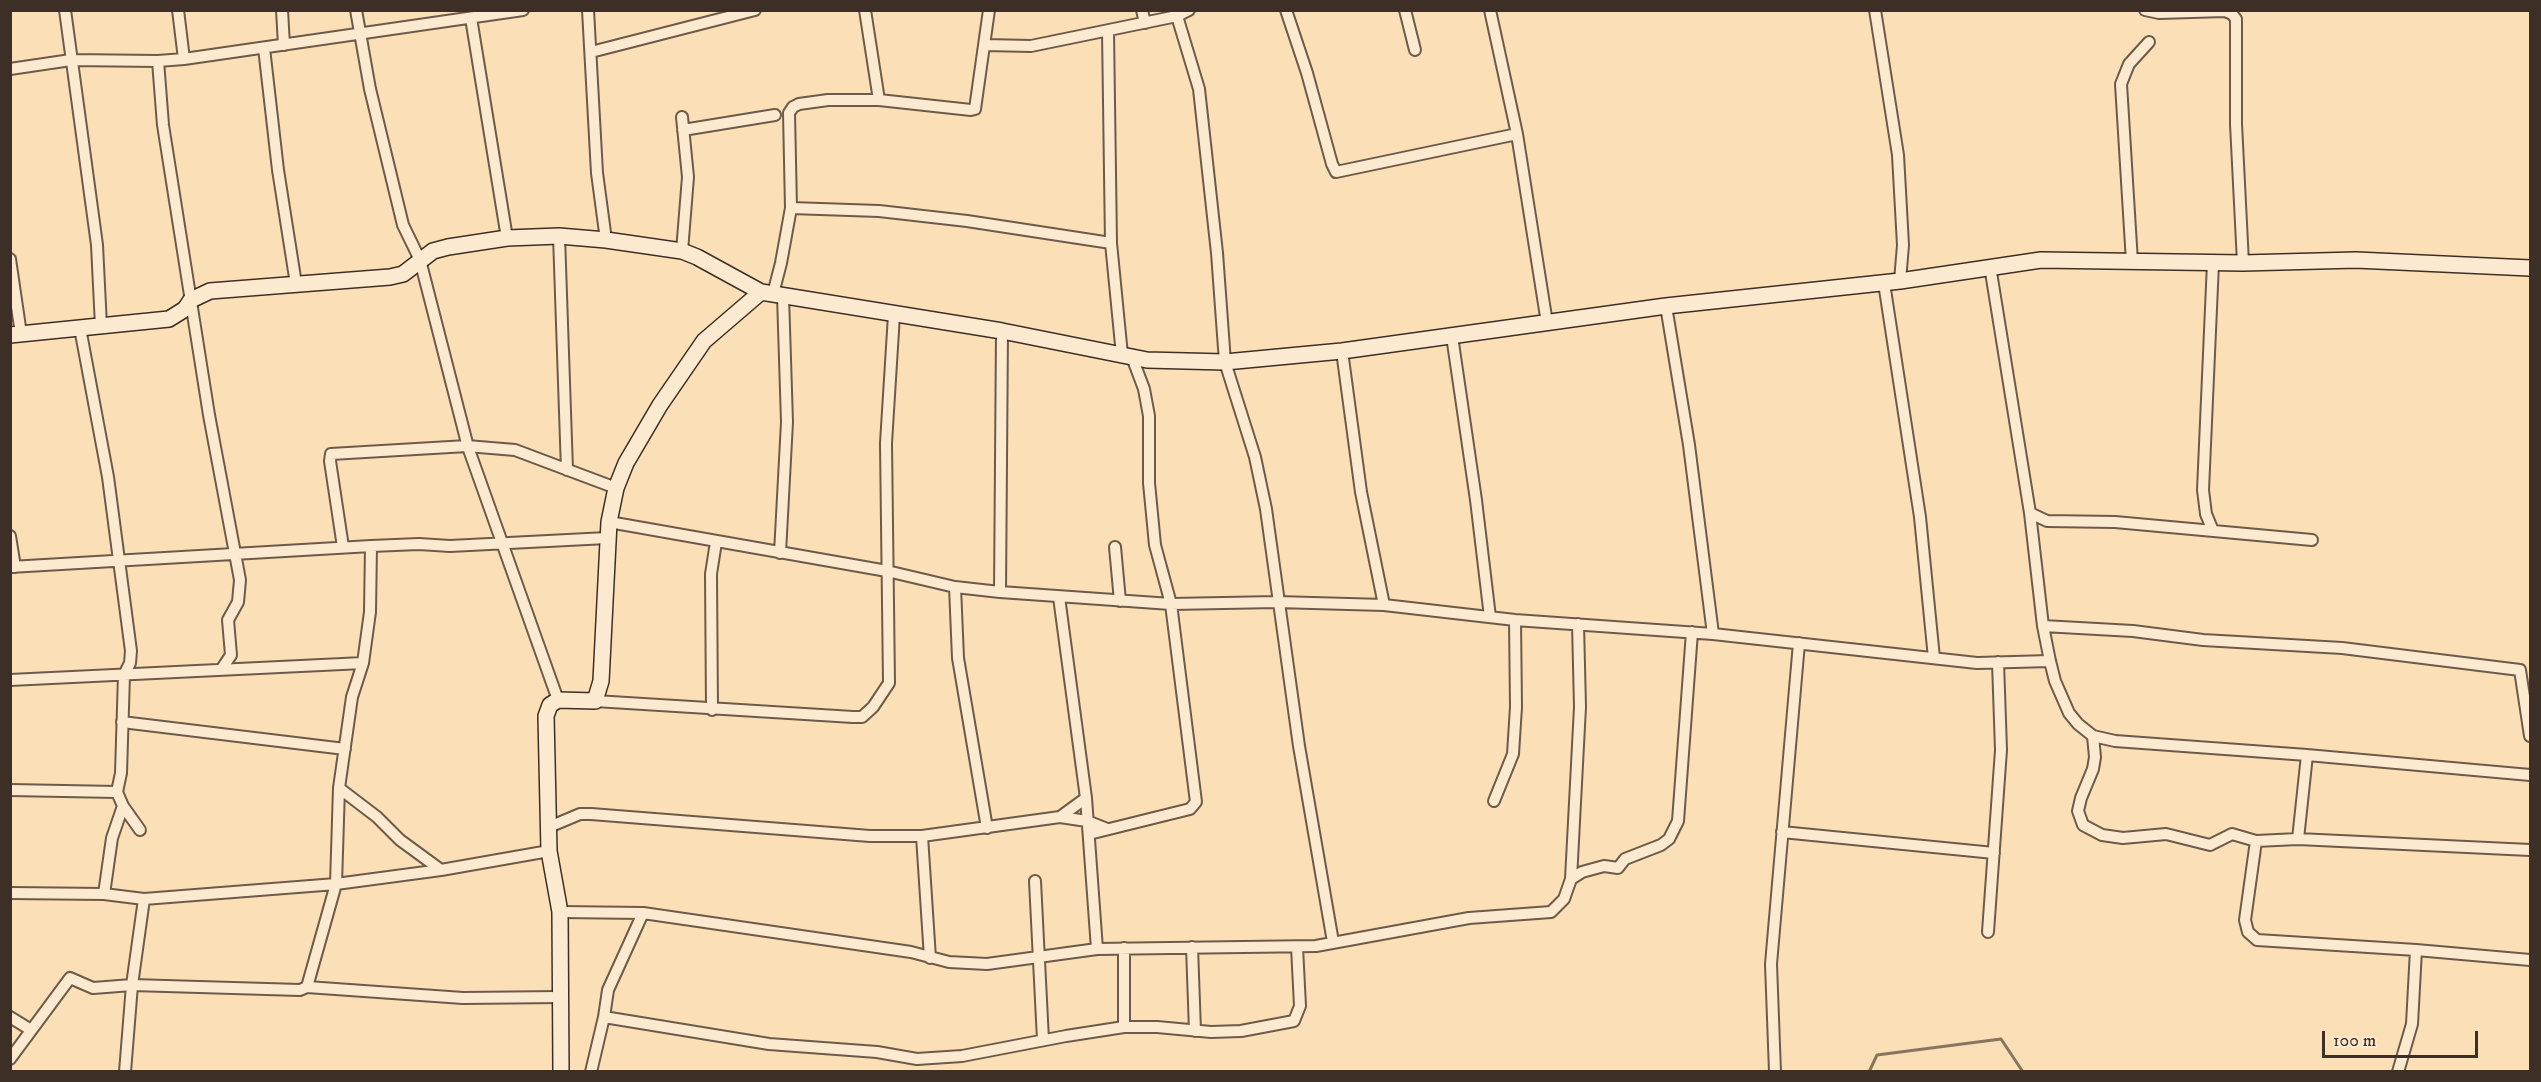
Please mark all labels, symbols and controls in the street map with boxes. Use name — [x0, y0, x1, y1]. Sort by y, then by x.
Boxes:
scale bar — [2325, 1019, 2481, 1057]
text: 100 m — [2333, 1030, 2376, 1052]

